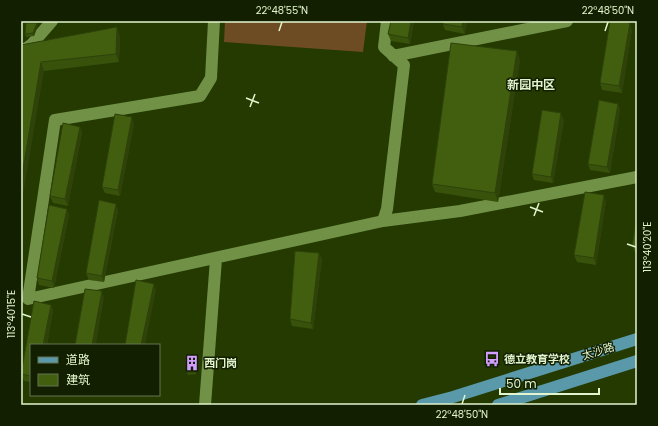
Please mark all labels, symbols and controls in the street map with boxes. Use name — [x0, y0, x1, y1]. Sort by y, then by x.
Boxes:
text: 22°48'55"N — [256, 3, 308, 18]
text: 22°48'50"N — [582, 3, 634, 18]
district label: 新园中区 — [507, 76, 555, 93]
text: 113°40'20"E — [640, 222, 655, 272]
text: 113°40'15"E — [4, 290, 19, 338]
street label: 太沙路 — [580, 339, 616, 363]
legend — [30, 344, 160, 396]
bus stop icon: 德立教育学校 — [483, 350, 501, 368]
text: 道路 — [66, 351, 90, 368]
place label: 德立教育学校 — [504, 351, 570, 367]
building icon: 西门岗 — [183, 354, 201, 372]
place label: 西门岗 — [204, 355, 237, 371]
scale bar — [500, 370, 599, 396]
text: 建筑 — [66, 371, 90, 388]
text: 50 m — [506, 375, 537, 392]
text: 22°48'50"N — [436, 407, 488, 422]

